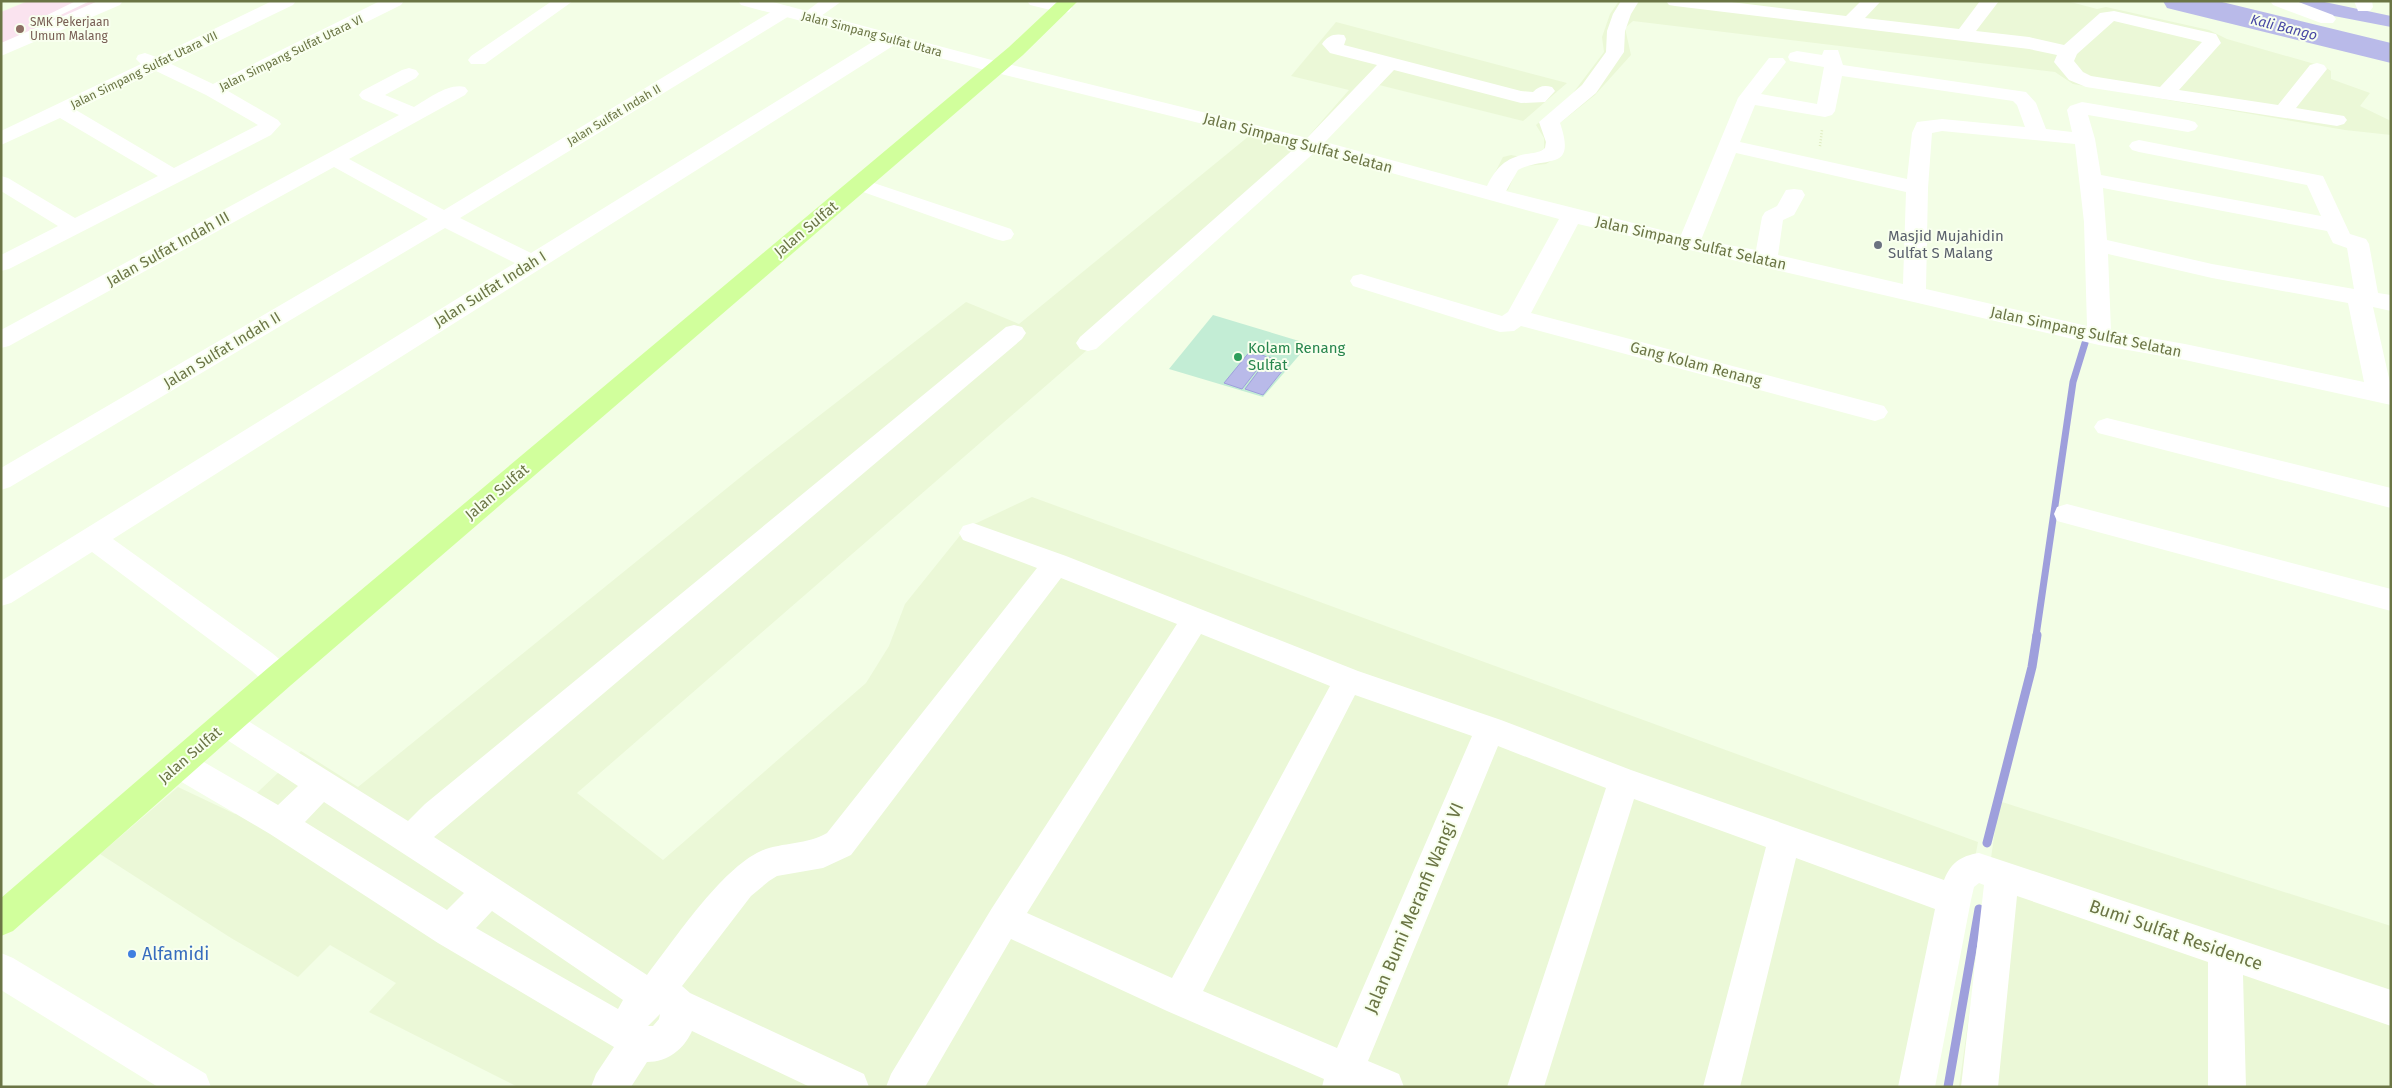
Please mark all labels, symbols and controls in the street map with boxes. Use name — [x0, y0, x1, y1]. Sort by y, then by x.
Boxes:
street label: Jalan Simpang Sulfat Utara — [800, 9, 944, 59]
water label: Kali Bango — [2249, 11, 2319, 44]
street label: Jalan Simpang Sulfat Utara VI — [217, 12, 365, 94]
place label: SMK Pekerjaan Umum Malang — [30, 15, 110, 43]
marker: SMK Pekerjaan Umum Malang — [14, 23, 26, 35]
street label: Jalan Simpang Sulfat Utara VII — [68, 28, 220, 112]
street label: Jalan Sulfat Indah II — [565, 82, 663, 148]
street label: Jalan Simpang Sulfat Selatan — [1201, 109, 1395, 177]
street label: Jalan Sulfat — [771, 197, 842, 261]
street label: Jalan Sulfat Indah III — [103, 208, 233, 290]
street label: Jalan Simpang Sulfat Selatan — [1594, 212, 1788, 274]
place label: Masjid Mujahidin Sulfat S Malang — [1888, 227, 2004, 262]
marker: Masjid Mujahidin Sulfat S Malang — [1872, 239, 1884, 251]
street label: Jalan Sulfat Indah I — [431, 247, 549, 331]
street label: Jalan Simpang Sulfat Selatan — [1989, 303, 2183, 361]
street label: Jalan Sulfat Indah II — [160, 308, 284, 392]
street label: Gang Kolam Renang — [1628, 338, 1764, 390]
place label: Kolam Renang Sulfat — [1248, 339, 1345, 374]
marker: Kolam Renang Sulfat — [1232, 351, 1244, 363]
street label: Jalan Sulfat — [462, 460, 533, 524]
street label: Jalan Sulfat — [155, 722, 226, 787]
street label: Jalan Bumi Meranfi Wangi VI — [1360, 799, 1468, 1017]
street label: Bumi Sulfat Residence — [2086, 895, 2266, 975]
place label: Alfamidi — [142, 943, 209, 965]
marker: Alfamidi — [126, 948, 138, 960]

